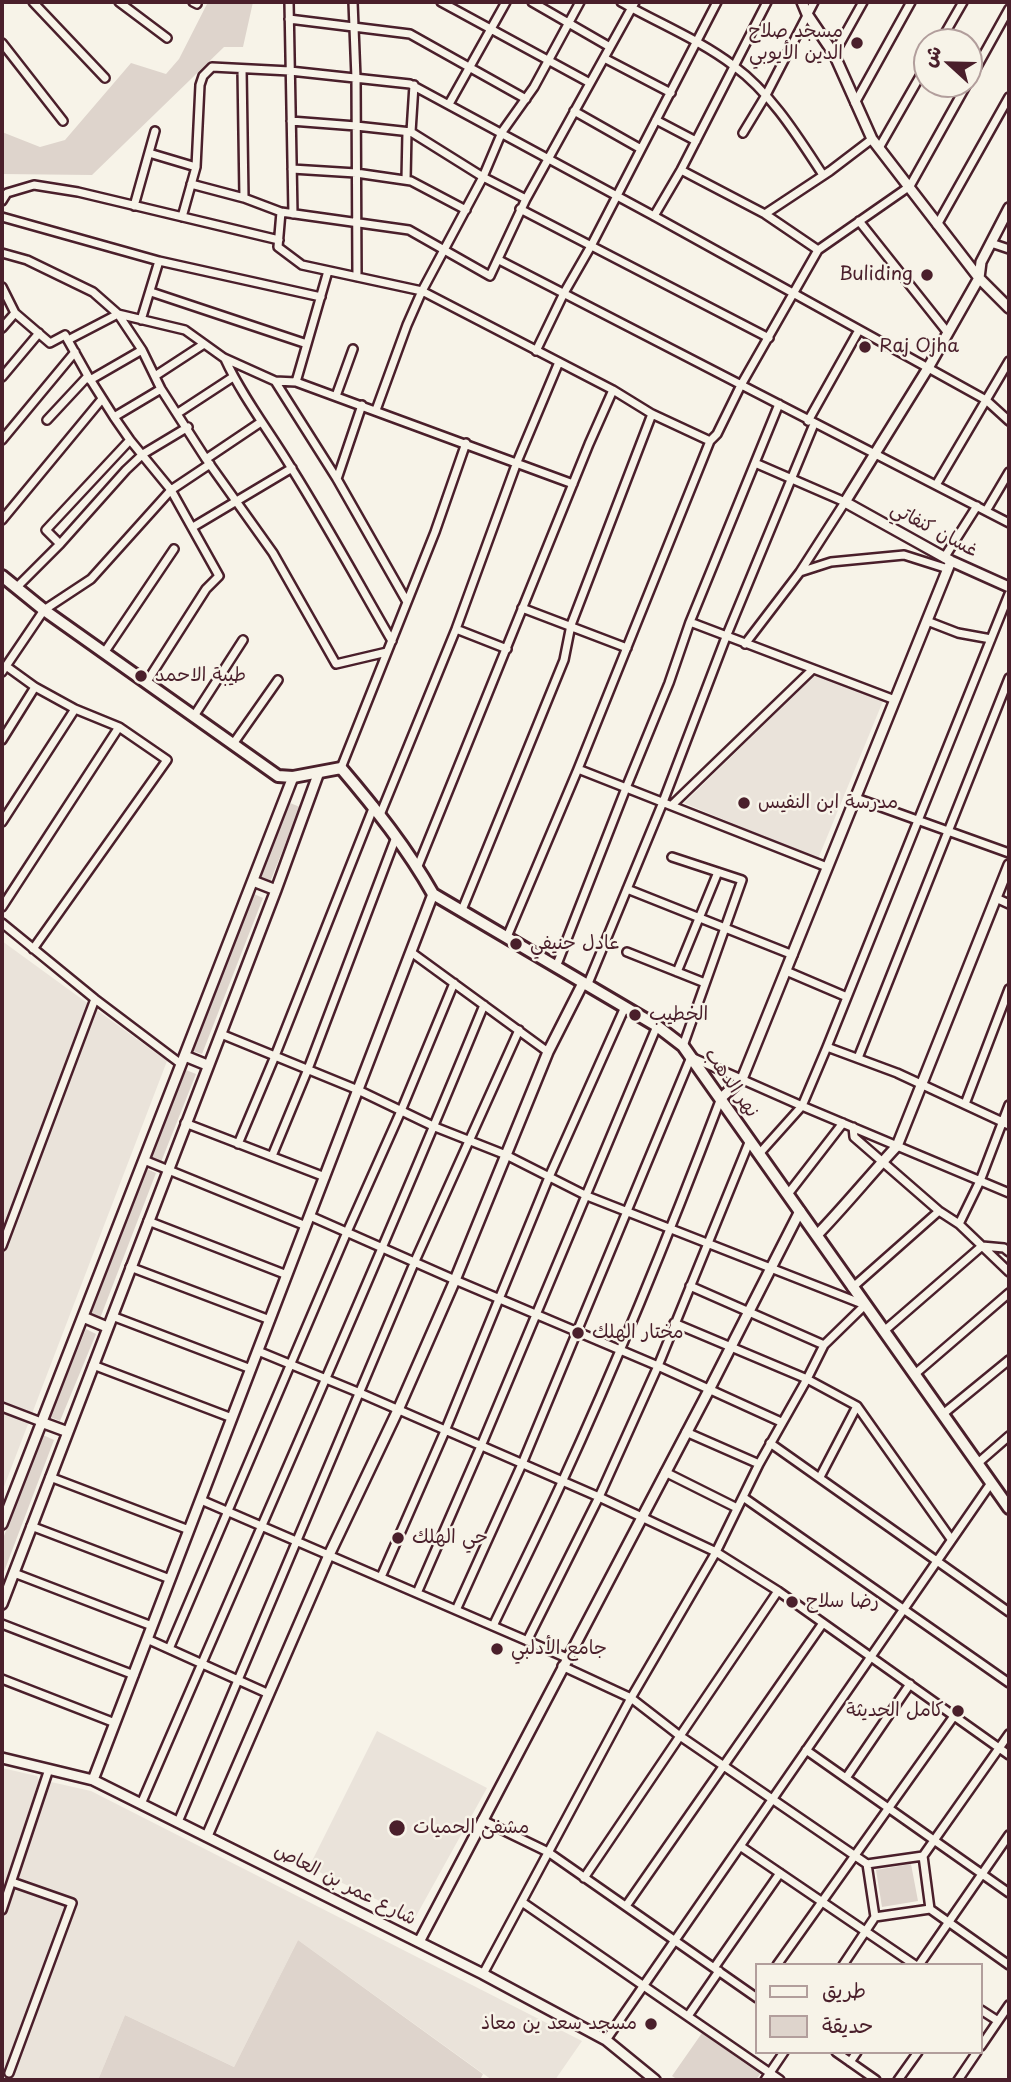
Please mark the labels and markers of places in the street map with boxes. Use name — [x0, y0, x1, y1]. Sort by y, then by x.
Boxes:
place label: مسجد صلاح الدين الأيوبي — [748, 21, 843, 65]
marker: مسجد صلاح الدين الأيوبي — [849, 35, 865, 51]
place label: Buliding — [839, 264, 913, 286]
marker: Buliding — [919, 267, 935, 283]
place label: Raj Ojha — [879, 336, 959, 358]
marker: Raj Ojha — [857, 339, 873, 355]
place label: طيبة الاحمد — [155, 665, 246, 687]
marker: طيبة الاحمد — [133, 668, 149, 684]
place label: مدرسة ابن النفيس — [758, 792, 898, 814]
marker: مدرسة ابن النفيس — [736, 795, 752, 811]
place label: عادل حنيفي — [530, 933, 621, 955]
marker: عادل حنيفي — [508, 936, 524, 952]
place label: الخطيب — [649, 1004, 708, 1026]
marker: الخطيب — [627, 1007, 643, 1023]
place label: مختار الهلك — [592, 1322, 684, 1344]
marker: مختار الهلك — [570, 1325, 586, 1341]
place label: حي الهلك — [412, 1527, 488, 1549]
marker: حي الهلك — [390, 1530, 406, 1546]
place label: رضا سلاح — [806, 1591, 879, 1613]
marker: رضا سلاح — [784, 1594, 800, 1610]
place label: جامع الأدلبي — [511, 1638, 607, 1660]
marker: جامع الأدلبي — [489, 1641, 505, 1657]
place label: كامل الحديثة — [846, 1700, 944, 1722]
marker: كامل الحديثة — [950, 1703, 966, 1719]
place label: مشفى الحميات — [413, 1817, 529, 1839]
marker: مشفى الحميات — [387, 1818, 407, 1838]
place label: مسجد سعد ين معاذ — [481, 2013, 637, 2035]
marker: مسجد سعد ين معاذ — [643, 2016, 659, 2032]

